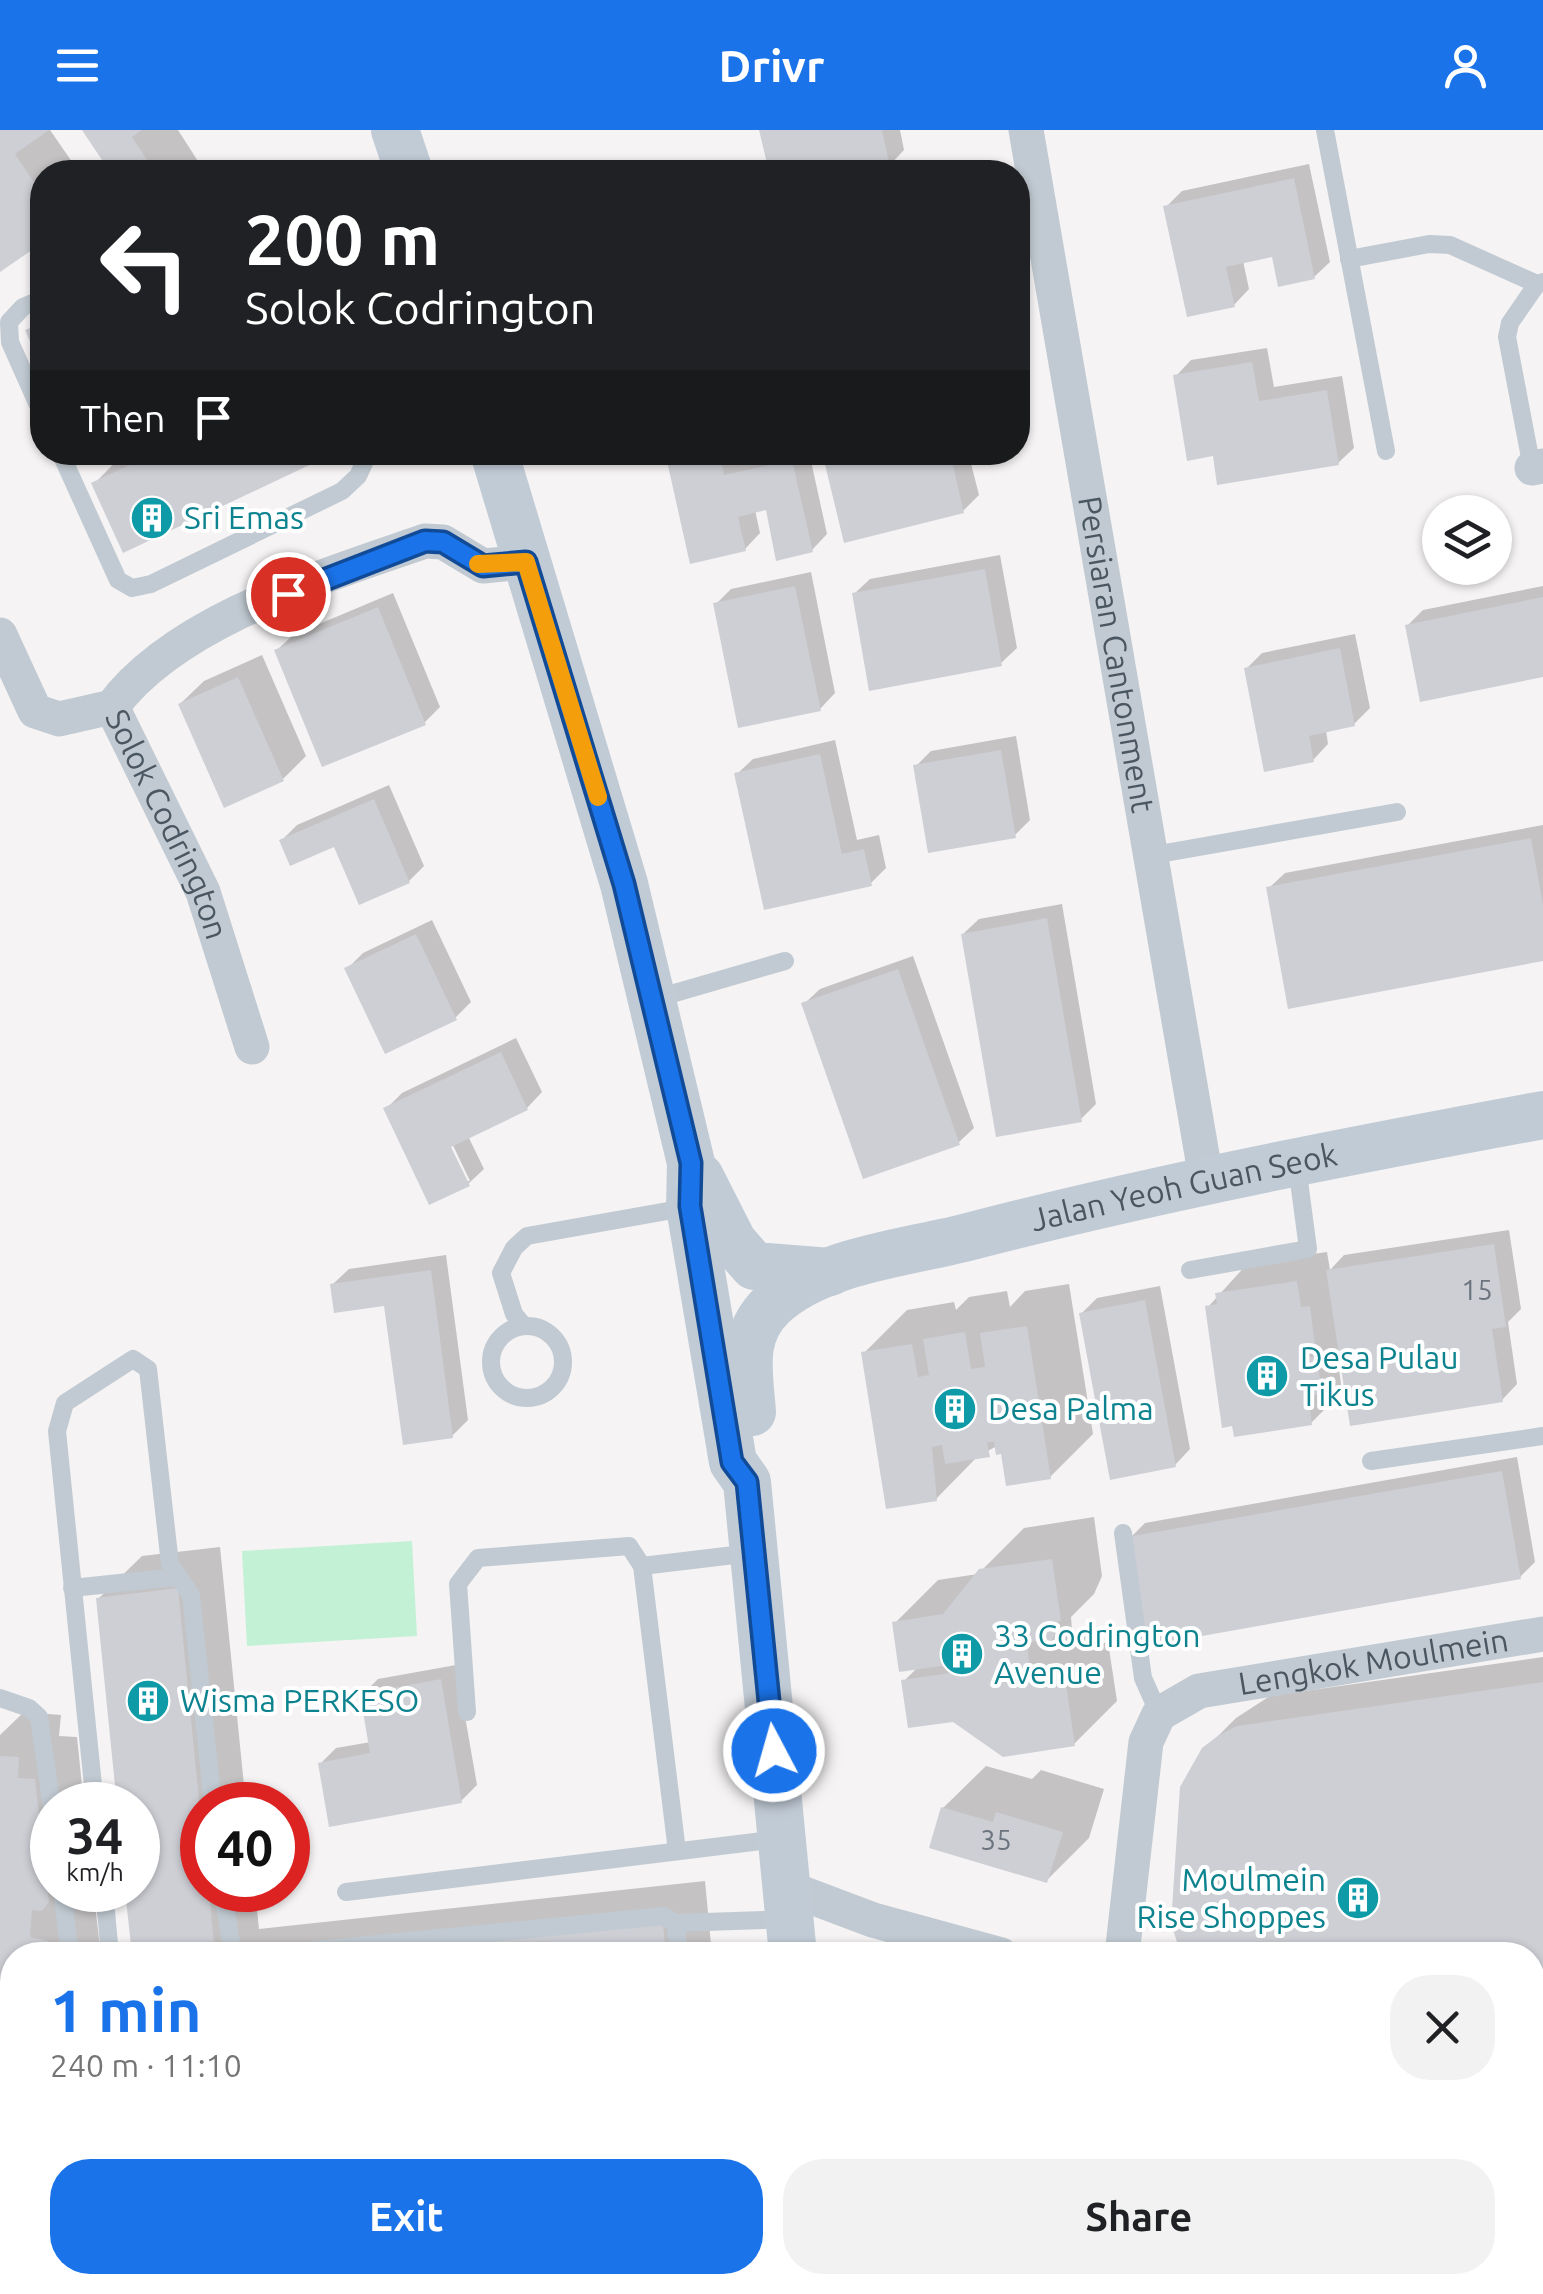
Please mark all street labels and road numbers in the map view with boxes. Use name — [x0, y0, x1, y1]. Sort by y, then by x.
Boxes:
street label: Persiaran Cantonment — [1072, 493, 1162, 816]
street label: Solok Codrington — [99, 703, 236, 943]
street label: Jalan Yeoh Guan Seok — [1027, 1136, 1340, 1238]
street label: Lengkok Moulmein — [1235, 1621, 1511, 1701]

